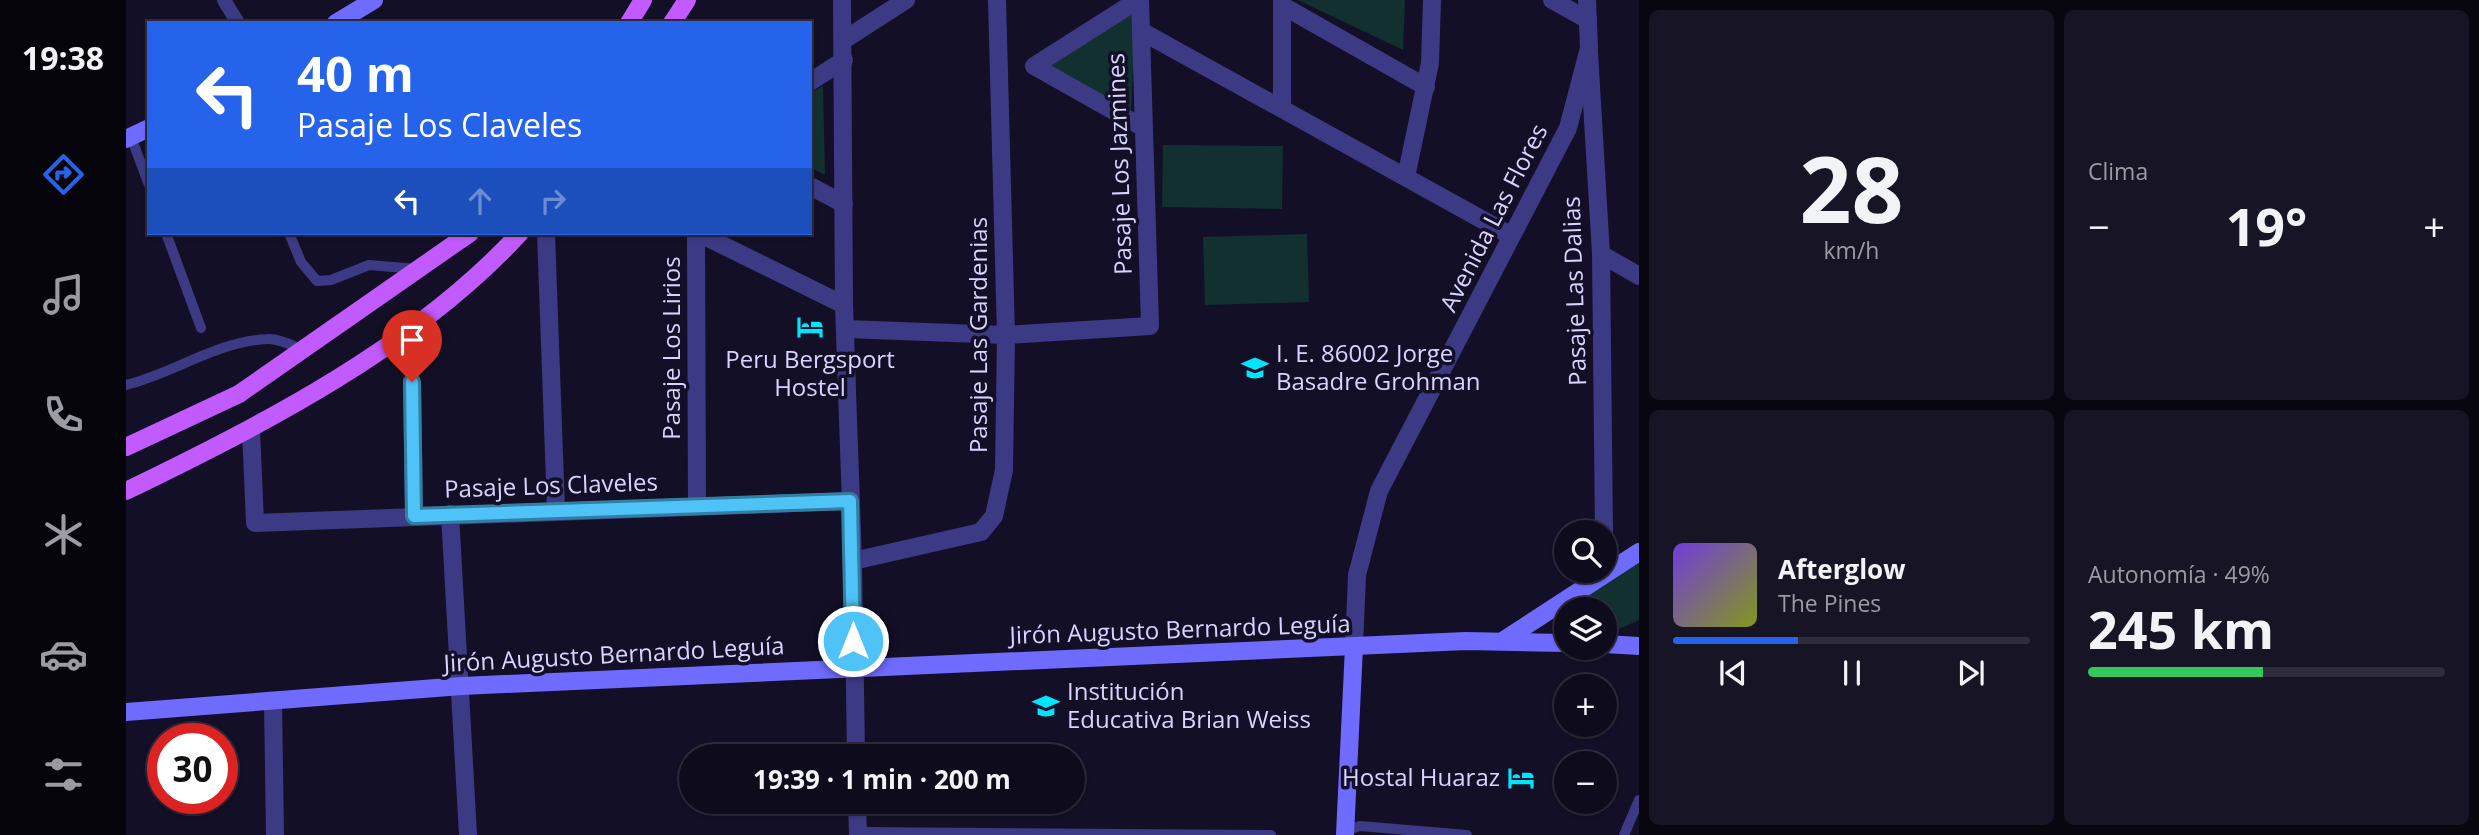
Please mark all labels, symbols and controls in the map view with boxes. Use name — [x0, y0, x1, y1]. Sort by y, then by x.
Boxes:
text: 19:38 — [22, 36, 104, 79]
text: 40 m — [297, 40, 414, 106]
icon: left — [182, 49, 273, 140]
street label: Pasaje Los Jazmines — [1098, 53, 1139, 276]
text: Pasaje Los Claveles — [297, 103, 582, 146]
street label: Avenida Las Flores — [1431, 118, 1554, 317]
text: 28 — [1799, 126, 1904, 250]
icon: directions — [39, 150, 88, 199]
text: Clima — [2088, 155, 2148, 187]
icon: left — [388, 182, 426, 220]
icon: ahead — [461, 182, 499, 220]
icon: right — [534, 182, 572, 220]
text: 19° — [2226, 190, 2307, 261]
street label: Pasaje Las Dalias — [1554, 196, 1593, 386]
text: − — [2088, 200, 2110, 252]
text: + — [2423, 200, 2445, 252]
street label: Pasaje Las Gardenias — [961, 217, 994, 453]
text: km/h — [1824, 234, 1879, 266]
street label: Pasaje Los Lirios — [654, 256, 687, 440]
icon: music — [39, 270, 88, 319]
pin — [382, 310, 442, 382]
hotel icon: Peru Bergsport Hostel — [795, 312, 825, 342]
icon: arrive — [393, 321, 431, 359]
place label: I. E. 86002 Jorge Basadre Grohman — [1276, 336, 1481, 397]
place label: Peru Bergsport Hostel — [725, 342, 895, 403]
school or university icon: I. E. 86002 Jorge Basadre Grohman — [1240, 353, 1270, 383]
icon: phone — [39, 390, 88, 439]
street label: Pasaje Los Claveles — [443, 464, 658, 505]
icon: climate — [39, 510, 88, 559]
map controls — [1554, 520, 1617, 814]
button: search — [1554, 520, 1617, 583]
text: Afterglow — [1778, 551, 1905, 587]
text: Autonomía · 49% — [2088, 558, 2270, 590]
text: The Pines — [1778, 587, 1881, 619]
text: 245 km — [2088, 593, 2274, 664]
button: layers — [1554, 597, 1617, 660]
position arrow — [816, 604, 890, 678]
street label: Jirón Augusto Bernardo Leguía — [1007, 606, 1351, 651]
street label: Jirón Augusto Bernardo Leguía — [441, 628, 785, 679]
icon: car — [39, 630, 88, 679]
icon: previous — [1714, 654, 1752, 692]
icon: pause — [1833, 654, 1871, 692]
icon: next — [1952, 654, 1990, 692]
place label: Institución Educativa Brian Weiss — [1067, 674, 1311, 735]
button: + — [1554, 674, 1617, 737]
school or university icon: Institución Educativa Brian Weiss — [1031, 691, 1061, 721]
speed limit sign: 30 — [147, 723, 238, 814]
icon: filters — [39, 750, 88, 799]
button: − — [1554, 751, 1617, 814]
place label: Hostal Huaraz — [1342, 760, 1500, 793]
text: 19:39 · 1 min · 200 m — [753, 761, 1011, 797]
hotel icon: Hostal Huaraz — [1506, 763, 1536, 793]

